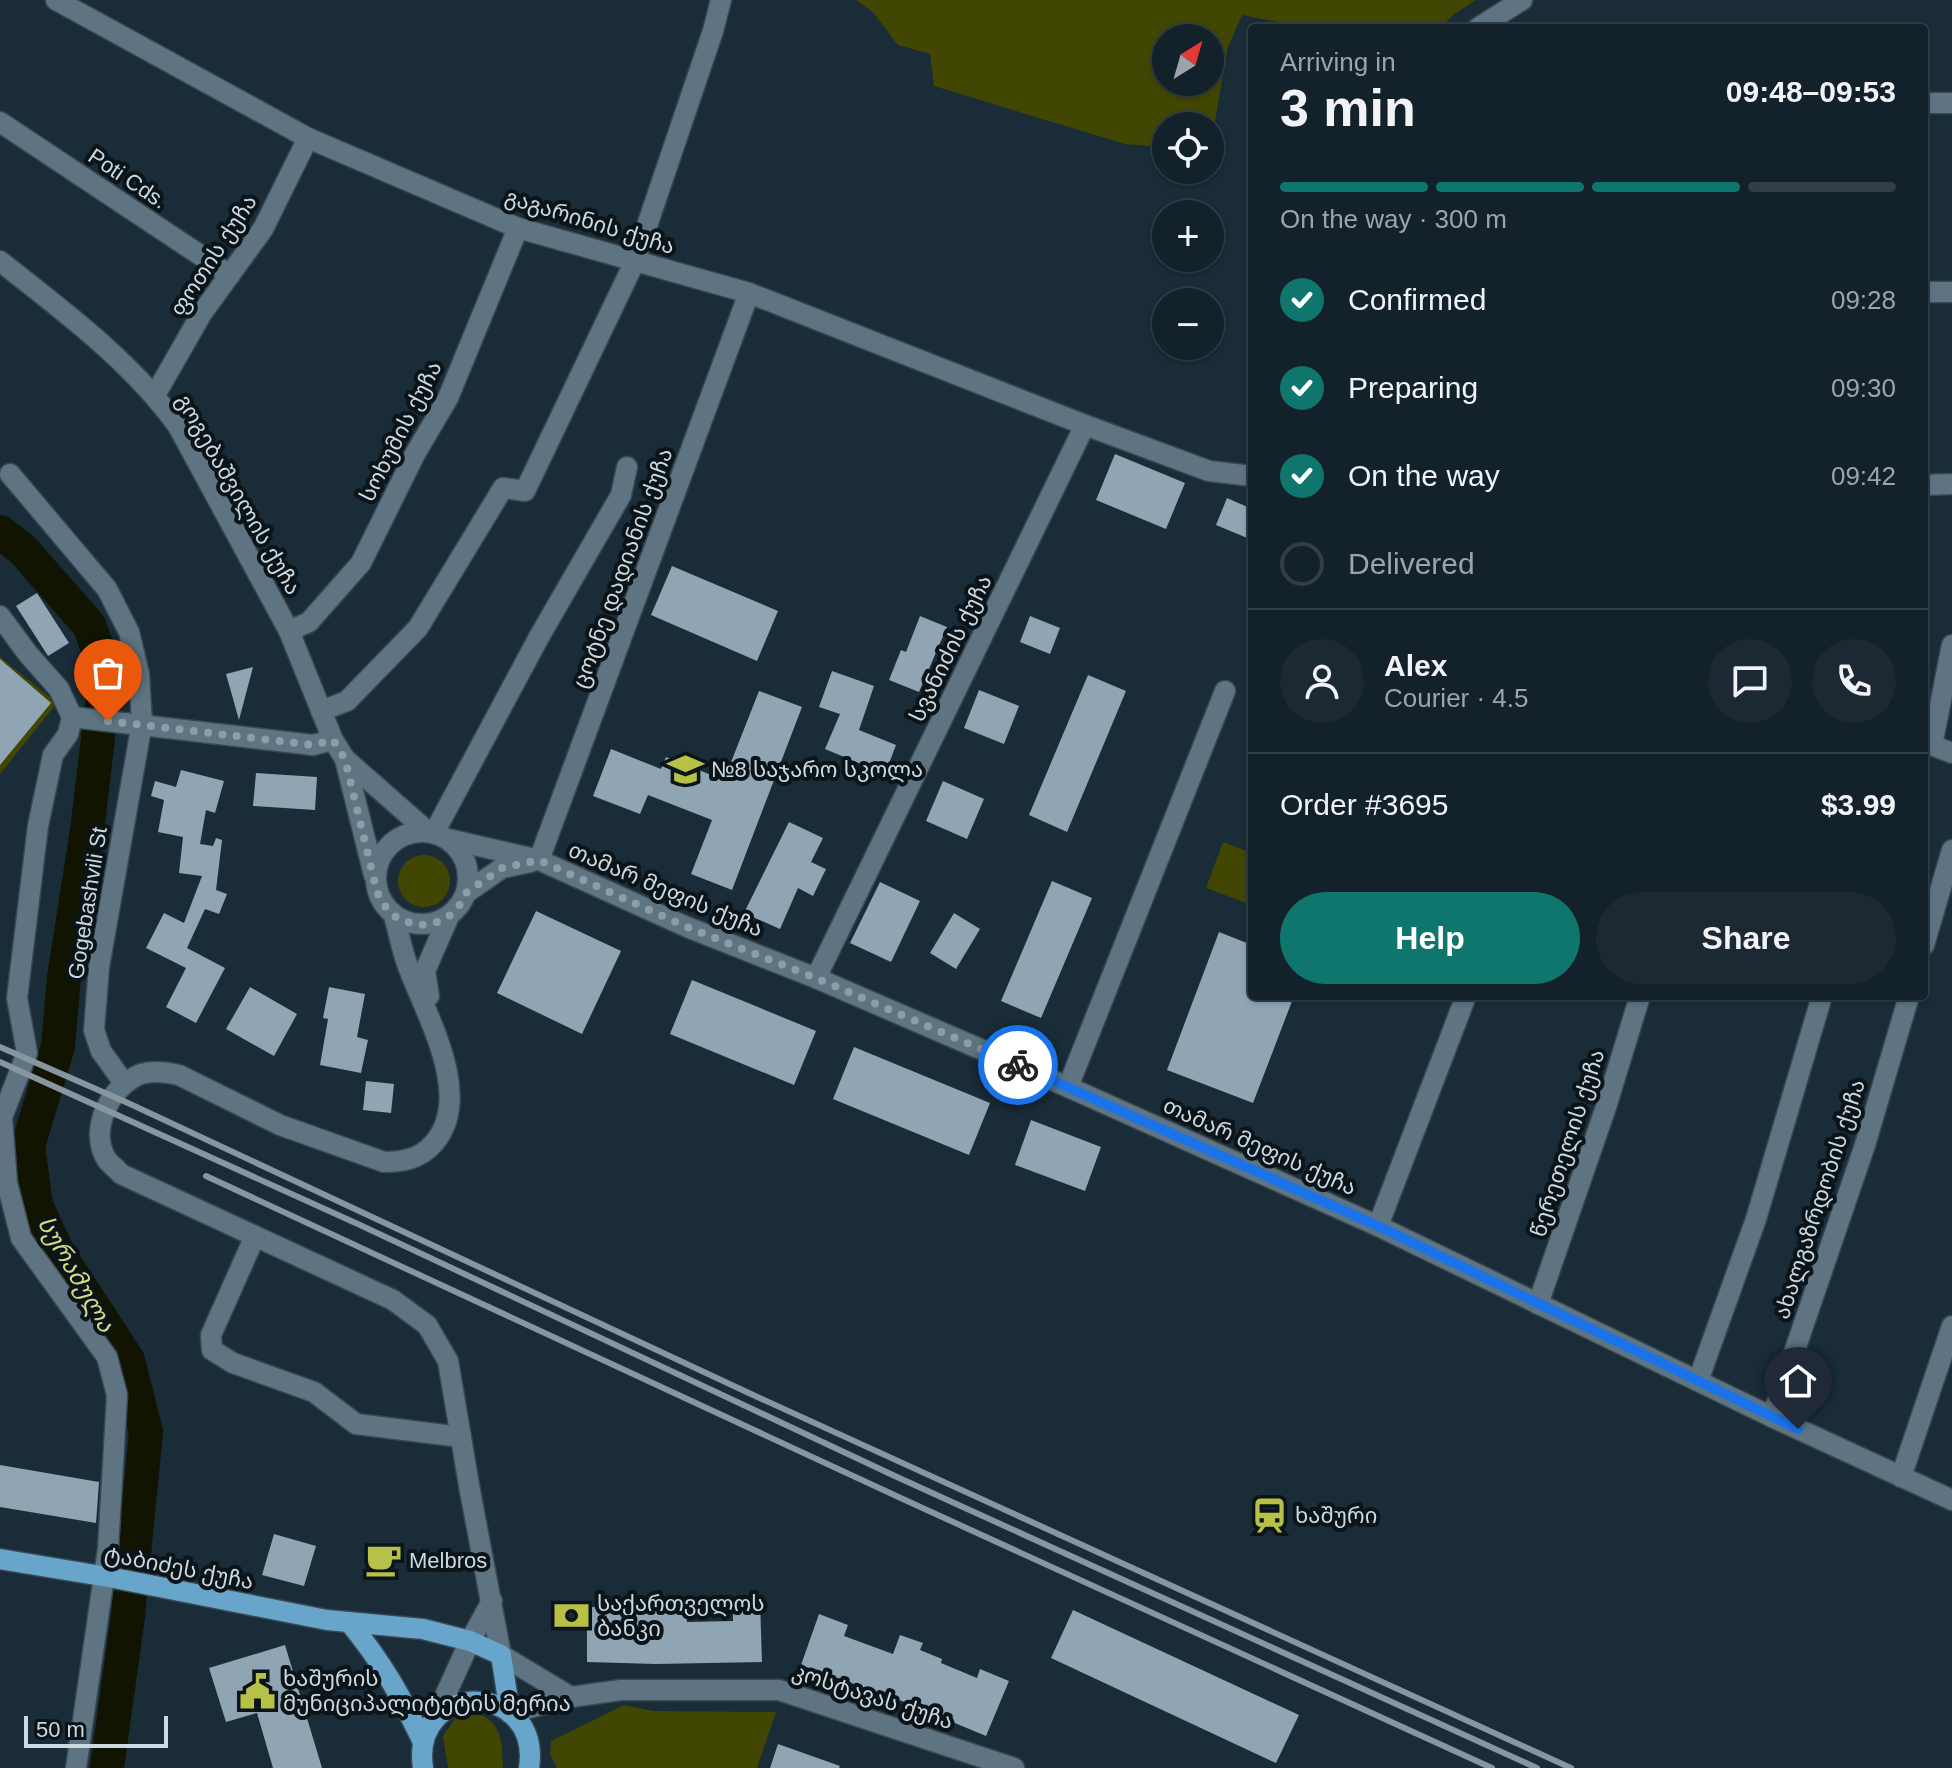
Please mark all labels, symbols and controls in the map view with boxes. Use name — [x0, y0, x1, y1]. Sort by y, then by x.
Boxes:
north arrow — [1152, 24, 1224, 96]
map controls — [1152, 24, 1224, 360]
text: Arriving in — [1280, 47, 1396, 77]
text: 09:48–09:53 — [1726, 75, 1896, 108]
text: 3 min — [1280, 79, 1416, 137]
button: locate — [1152, 112, 1224, 184]
street label: Poti Cds. — [84, 143, 172, 214]
street label: გაგარინის ქუჩა — [502, 184, 678, 259]
street label: ფოთის ქუჩა — [165, 190, 262, 321]
button: + — [1152, 200, 1224, 272]
text: On the way · 300 m — [1280, 204, 1507, 234]
icon: check — [1280, 278, 1324, 322]
text: Confirmed — [1348, 283, 1486, 316]
text: 09:28 — [1831, 285, 1896, 315]
button: − — [1152, 288, 1224, 360]
street label: სოხუმის ქუჩა — [354, 357, 447, 506]
icon: check — [1280, 366, 1324, 410]
text: Preparing — [1348, 371, 1478, 404]
text: 09:30 — [1831, 373, 1896, 403]
street label: გოგებაშვილის ქუჩა — [170, 390, 306, 599]
street label: ცოტნე დადიანის ქუჩა — [567, 445, 678, 692]
icon: check — [1280, 454, 1324, 498]
text: On the way — [1348, 459, 1500, 492]
text: 09:42 — [1831, 461, 1896, 491]
text: Delivered — [1348, 547, 1475, 580]
street label: სვანიძის ქუჩა — [904, 571, 997, 726]
pin — [74, 639, 142, 721]
button: person — [1280, 639, 1364, 723]
button: chat — [1708, 639, 1792, 723]
button: phone — [1812, 639, 1896, 723]
text: Alex — [1384, 649, 1447, 682]
icon: bag — [86, 651, 130, 695]
text: Courier · 4.5 — [1384, 683, 1529, 713]
school or university icon: №8 საჯარო სკოლა — [666, 750, 704, 788]
place label: №8 საჯარო სკოლა — [711, 757, 923, 783]
text: Order #3695 — [1280, 788, 1448, 821]
text: $3.99 — [1821, 788, 1896, 821]
street label: Gogebashvili St — [63, 825, 112, 981]
street label: თამარ მეფის ქუჩა — [565, 837, 767, 942]
button: Help — [1280, 892, 1580, 984]
button: Share — [1596, 892, 1896, 984]
courier — [978, 1025, 1058, 1105]
icon: bike — [996, 1043, 1040, 1087]
street label: წერეთელის ქუჩა — [1525, 1046, 1611, 1240]
street label: ახალგაზრდობის ქუჩა — [1769, 1076, 1871, 1322]
street label: თამარ მეფის ქუჩა — [1159, 1093, 1360, 1200]
water label: სურამულა — [32, 1211, 121, 1338]
pin — [1764, 1347, 1832, 1429]
icon: home — [1776, 1359, 1820, 1403]
station icon: ხაშური — [1250, 1496, 1288, 1534]
place label: ხაშური — [1295, 1503, 1377, 1528]
street label: ტაბიძეს ქუჩა — [102, 1541, 256, 1594]
cafe icon: Melbros — [364, 1541, 402, 1579]
place label: Melbros — [409, 1548, 487, 1573]
place label: საქართველოს ბანკი — [597, 1591, 764, 1641]
bank icon: საქართველოს ბანკი — [552, 1597, 590, 1635]
street label: კოსტავას ქუჩა — [789, 1659, 956, 1734]
place label: ხაშურის მუნიციპალიტეტის მერია — [283, 1666, 571, 1717]
public building icon: ხაშურის მუნიციპალიტეტის მერია — [238, 1672, 276, 1710]
scale bar — [24, 1712, 168, 1748]
text: 50 m — [36, 1717, 85, 1742]

